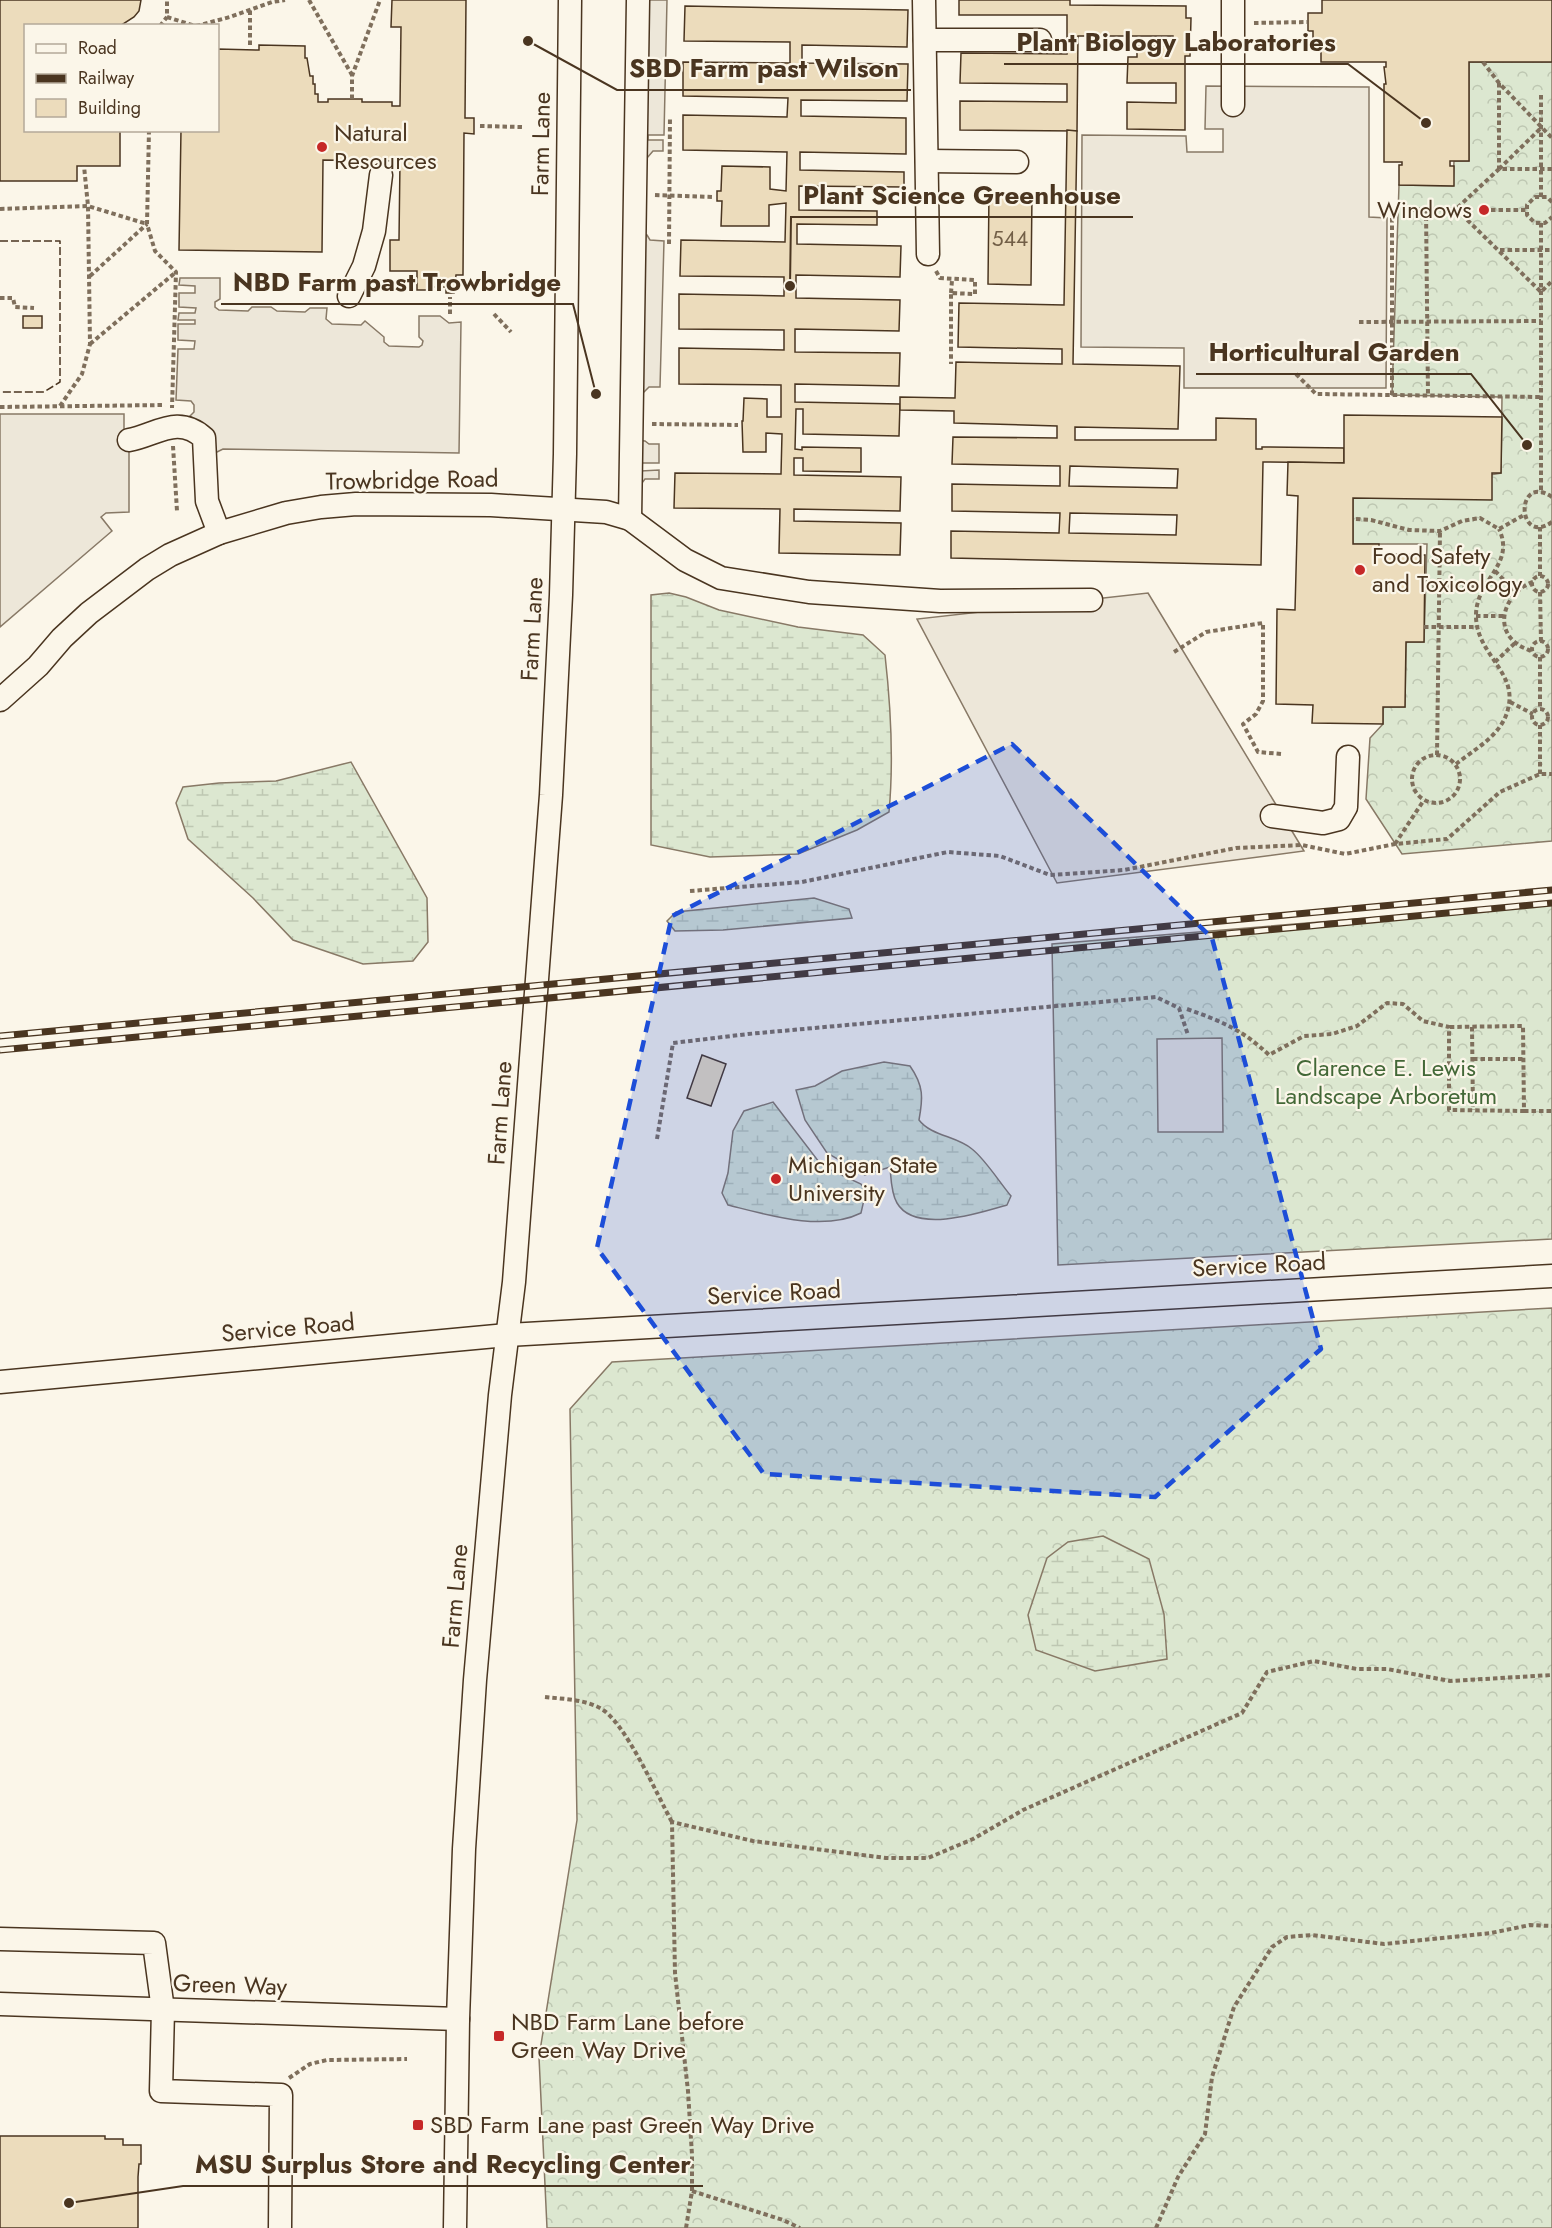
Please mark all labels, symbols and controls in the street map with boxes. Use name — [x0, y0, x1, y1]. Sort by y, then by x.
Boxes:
callout: Plant Biology Laboratories — [1004, 20, 1348, 64]
text: Plant Biology Laboratories — [1016, 23, 1336, 61]
legend — [24, 24, 219, 132]
text: Road — [78, 35, 117, 61]
callout: SBD Farm past Wilson — [617, 46, 911, 90]
text: SBD Farm past Wilson — [629, 49, 899, 87]
text: Railway — [78, 65, 134, 91]
street label: Farm Lane — [522, 92, 559, 196]
text: Building — [78, 95, 141, 121]
place label: Natural Resources — [334, 115, 437, 178]
marker: Natural Resources — [315, 140, 329, 154]
callout: Plant Science Greenhouse — [791, 173, 1133, 217]
text: Plant Science Greenhouse — [803, 176, 1121, 214]
place label: Windows — [1377, 192, 1472, 227]
marker: Windows — [1477, 203, 1491, 217]
house number: 544 — [992, 224, 1028, 254]
callout: NBD Farm past Trowbridge — [221, 260, 573, 304]
text: NBD Farm past Trowbridge — [233, 263, 561, 301]
callout: Horticultural Garden — [1196, 330, 1471, 374]
text: Horticultural Garden — [1208, 333, 1460, 371]
street label: Trowbridge Road — [325, 460, 499, 499]
place label: Food Safety and Toxicology — [1372, 538, 1523, 601]
marker: Food Safety and Toxicology — [1353, 563, 1367, 577]
street label: Farm Lane — [511, 576, 552, 682]
park label: Clarence E. Lewis Landscape Arboretum — [1275, 1050, 1497, 1113]
street label: Farm Lane — [478, 1060, 521, 1166]
place label: Michigan State University — [788, 1147, 938, 1210]
marker: Michigan State University — [769, 1172, 783, 1186]
street label: Service Road — [1191, 1244, 1327, 1285]
street label: Service Road — [706, 1272, 842, 1313]
street label: Service Road — [220, 1304, 356, 1351]
street label: Farm Lane — [433, 1542, 476, 1649]
street label: Green Way — [172, 1965, 288, 2004]
place label: NBD Farm Lane before Green Way Drive — [511, 2004, 744, 2067]
marker: NBD Farm Lane before Green Way Drive — [492, 2029, 506, 2043]
place label: SBD Farm Lane past Green Way Drive — [430, 2107, 814, 2142]
marker: SBD Farm Lane past Green Way Drive — [411, 2118, 425, 2132]
callout: MSU Surplus Store and Recycling Center — [183, 2142, 703, 2186]
text: MSU Surplus Store and Recycling Center — [195, 2145, 691, 2183]

